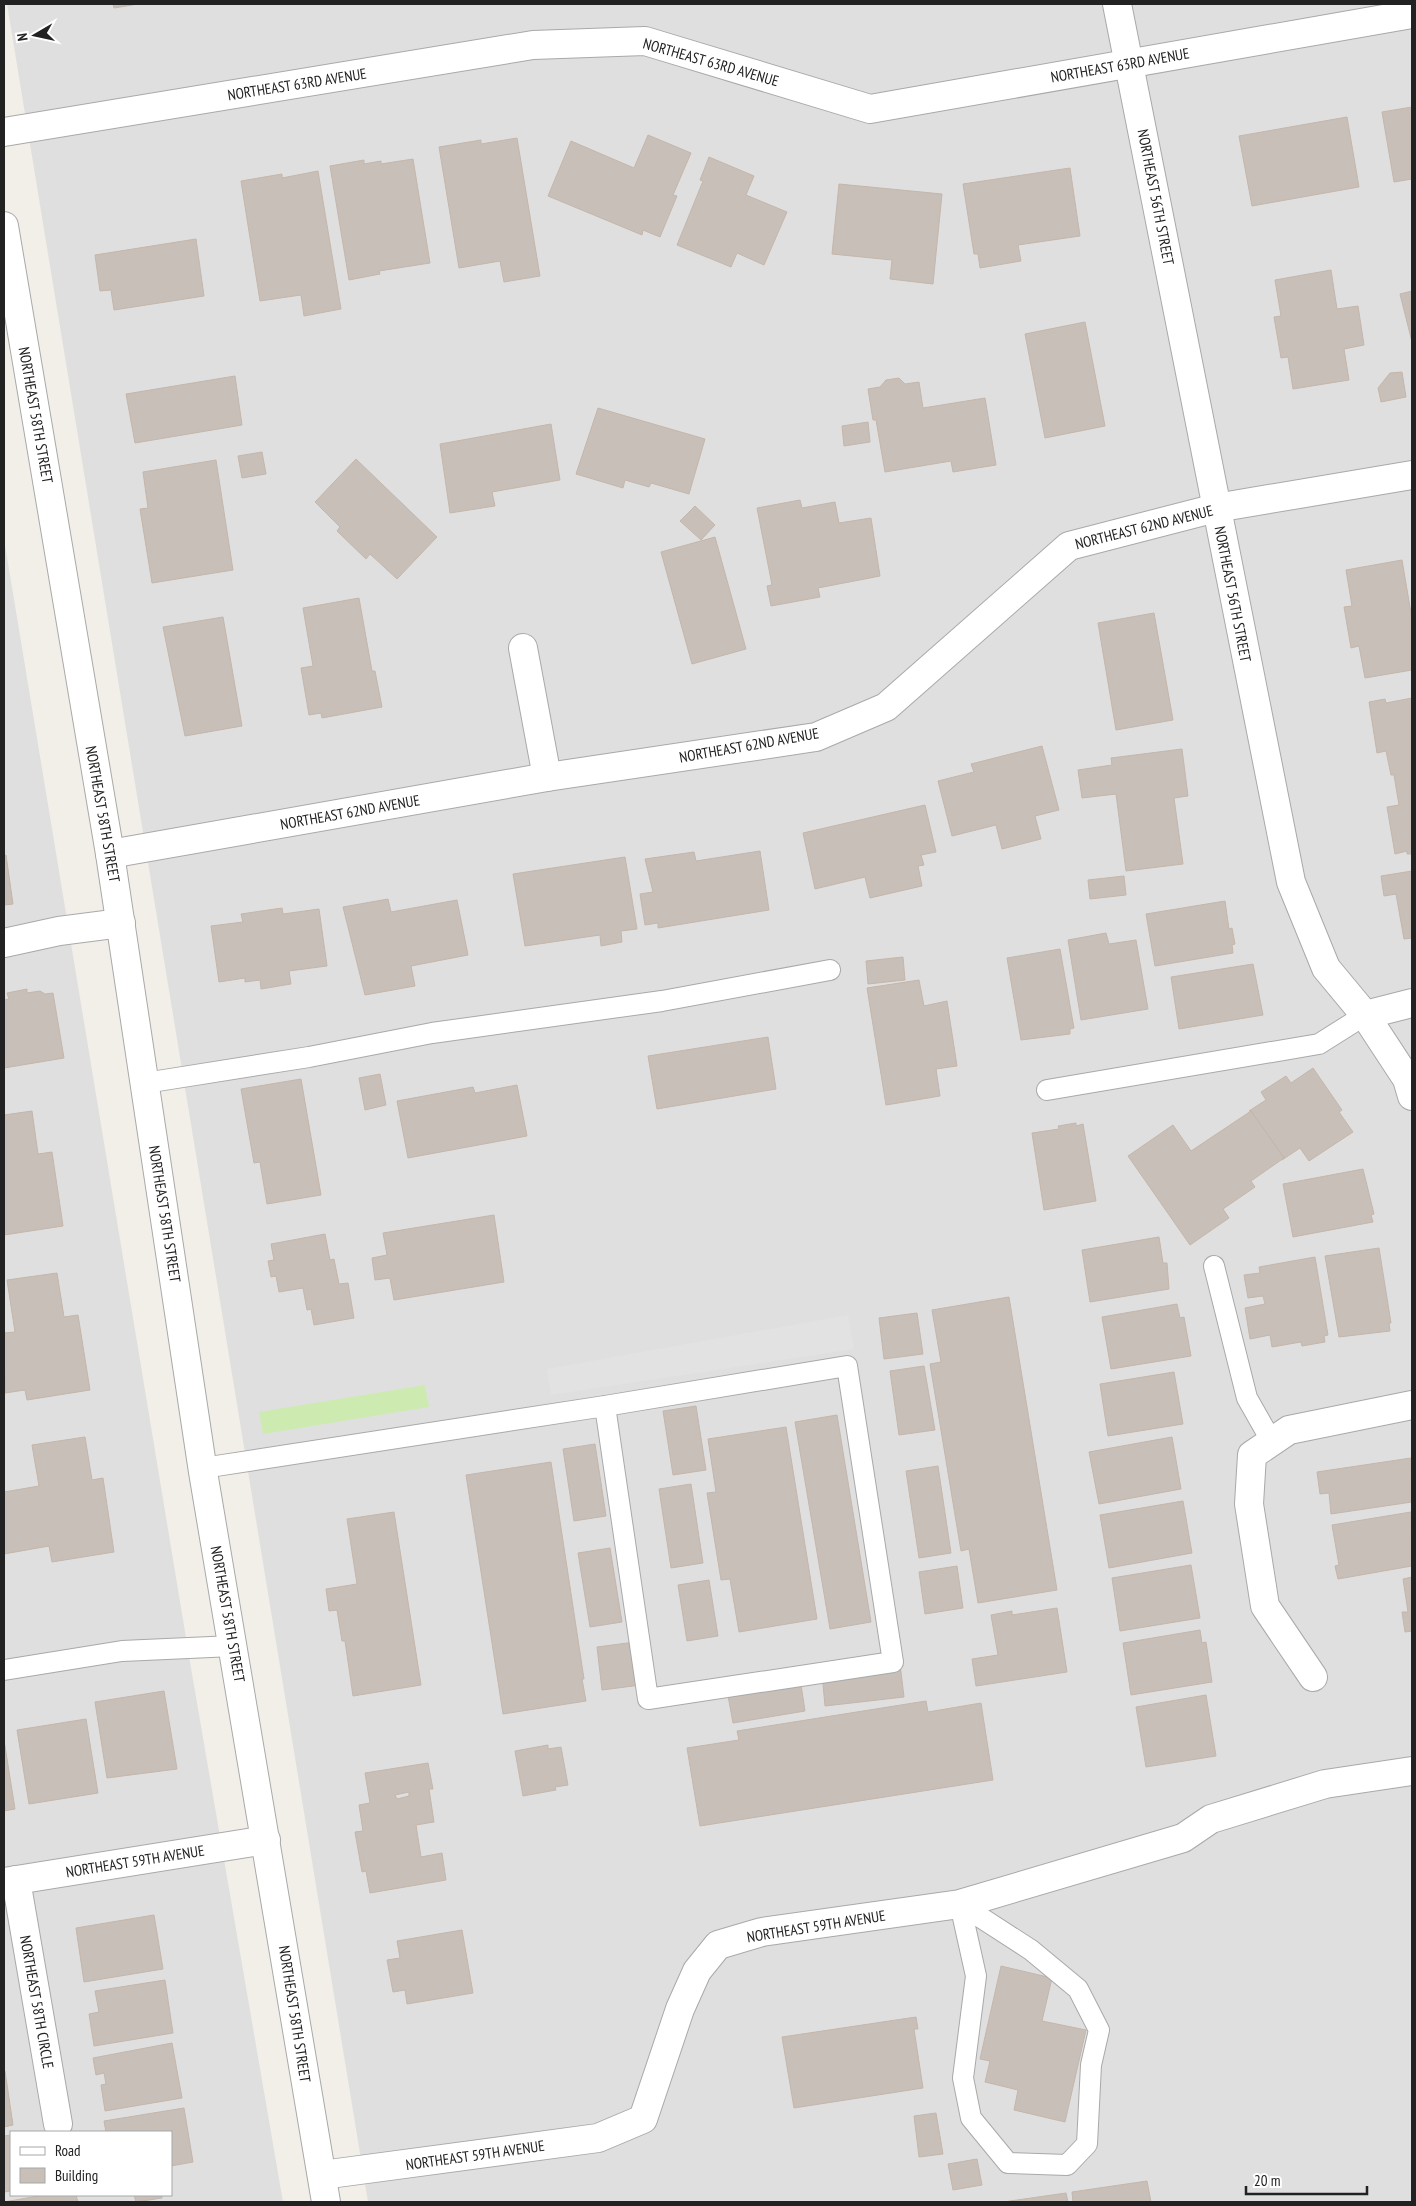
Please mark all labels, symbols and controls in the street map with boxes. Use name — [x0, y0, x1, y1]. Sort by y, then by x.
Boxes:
north arrow — [10, 10, 60, 60]
text: N — [13, 32, 32, 42]
street label: NORTHEAST 63RD AVENUE — [641, 34, 781, 90]
street label: NORTHEAST 63RD AVENUE — [1049, 43, 1191, 87]
street label: NORTHEAST 63RD AVENUE — [226, 64, 368, 104]
street label: NORTHEAST 56TH STREET — [1133, 127, 1179, 267]
street label: NORTHEAST 58TH STREET — [15, 345, 57, 485]
street label: NORTHEAST 62ND AVENUE — [1073, 501, 1215, 553]
street label: NORTHEAST 56TH STREET — [1210, 524, 1256, 664]
street label: NORTHEAST 62ND AVENUE — [678, 723, 820, 767]
street label: NORTHEAST 58TH STREET — [82, 744, 124, 884]
street label: NORTHEAST 62ND AVENUE — [279, 790, 421, 834]
street label: NORTHEAST 58TH STREET — [145, 1144, 185, 1284]
street label: NORTHEAST 58TH STREET — [207, 1544, 249, 1684]
street label: NORTHEAST 59TH AVENUE — [64, 1841, 206, 1881]
street label: NORTHEAST 59TH AVENUE — [745, 1906, 887, 1946]
street label: NORTHEAST 58TH CIRCLE — [16, 1934, 58, 2070]
street label: NORTHEAST 58TH STREET — [275, 1944, 315, 2084]
legend — [10, 2131, 172, 2196]
street label: NORTHEAST 59TH AVENUE — [404, 2136, 546, 2174]
text: Road — [55, 2141, 81, 2160]
scale bar — [1246, 2164, 1367, 2196]
text: Building — [55, 2166, 98, 2185]
text: 20 m — [1254, 2171, 1280, 2190]

